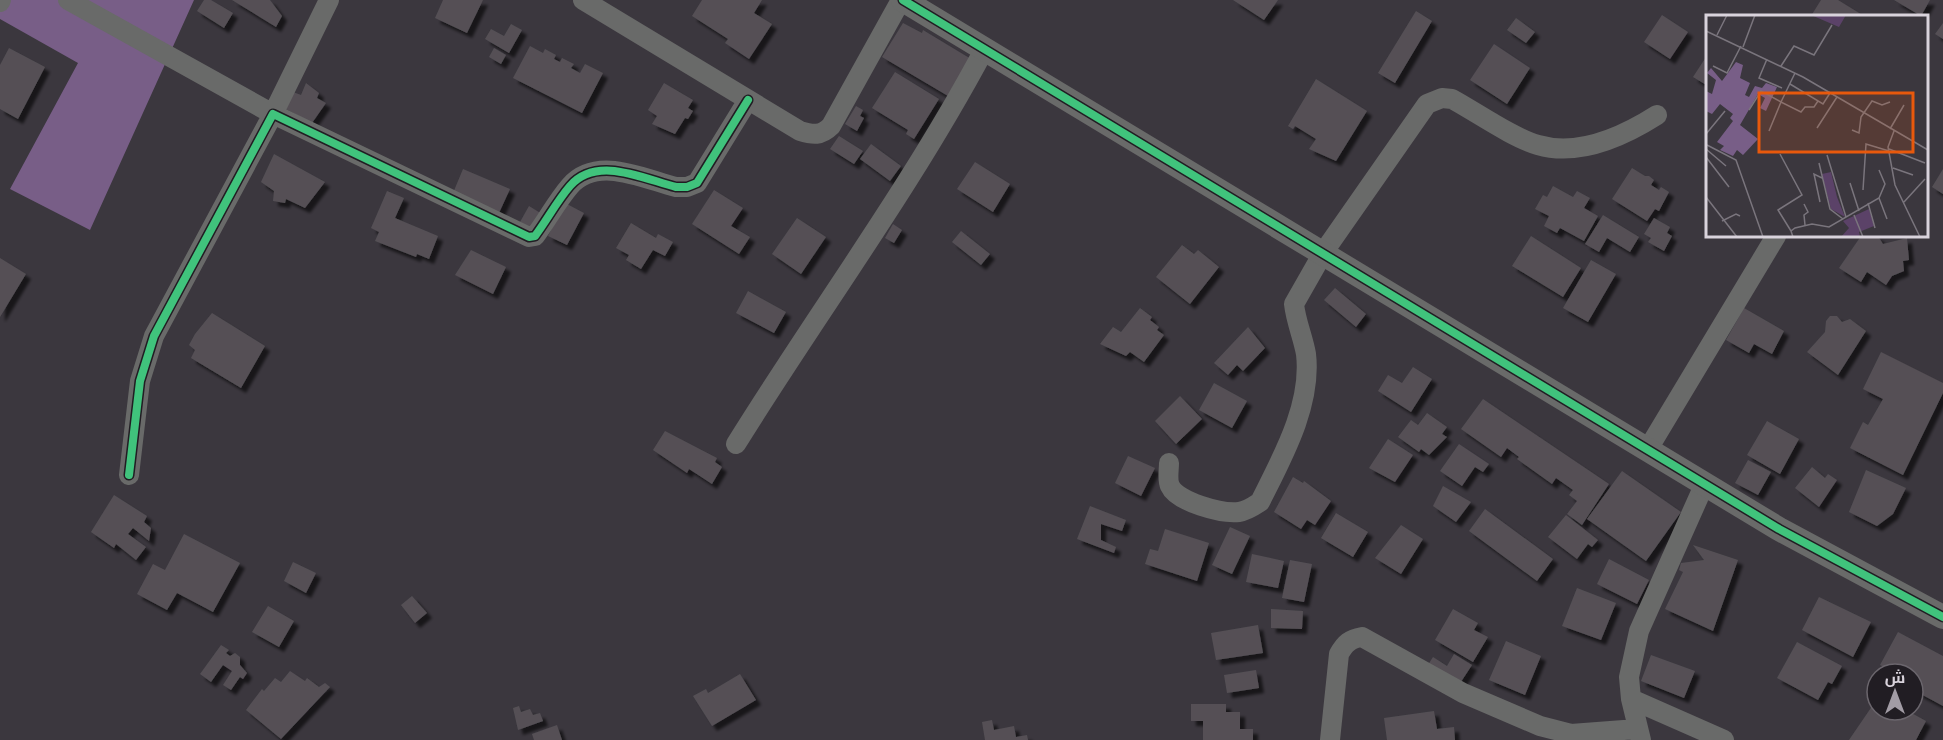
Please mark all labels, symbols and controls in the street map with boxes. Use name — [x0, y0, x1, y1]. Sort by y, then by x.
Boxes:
inset map — [1706, 15, 1928, 237]
north arrow — [1865, 662, 1925, 722]
text: ش — [1885, 668, 1905, 687]

